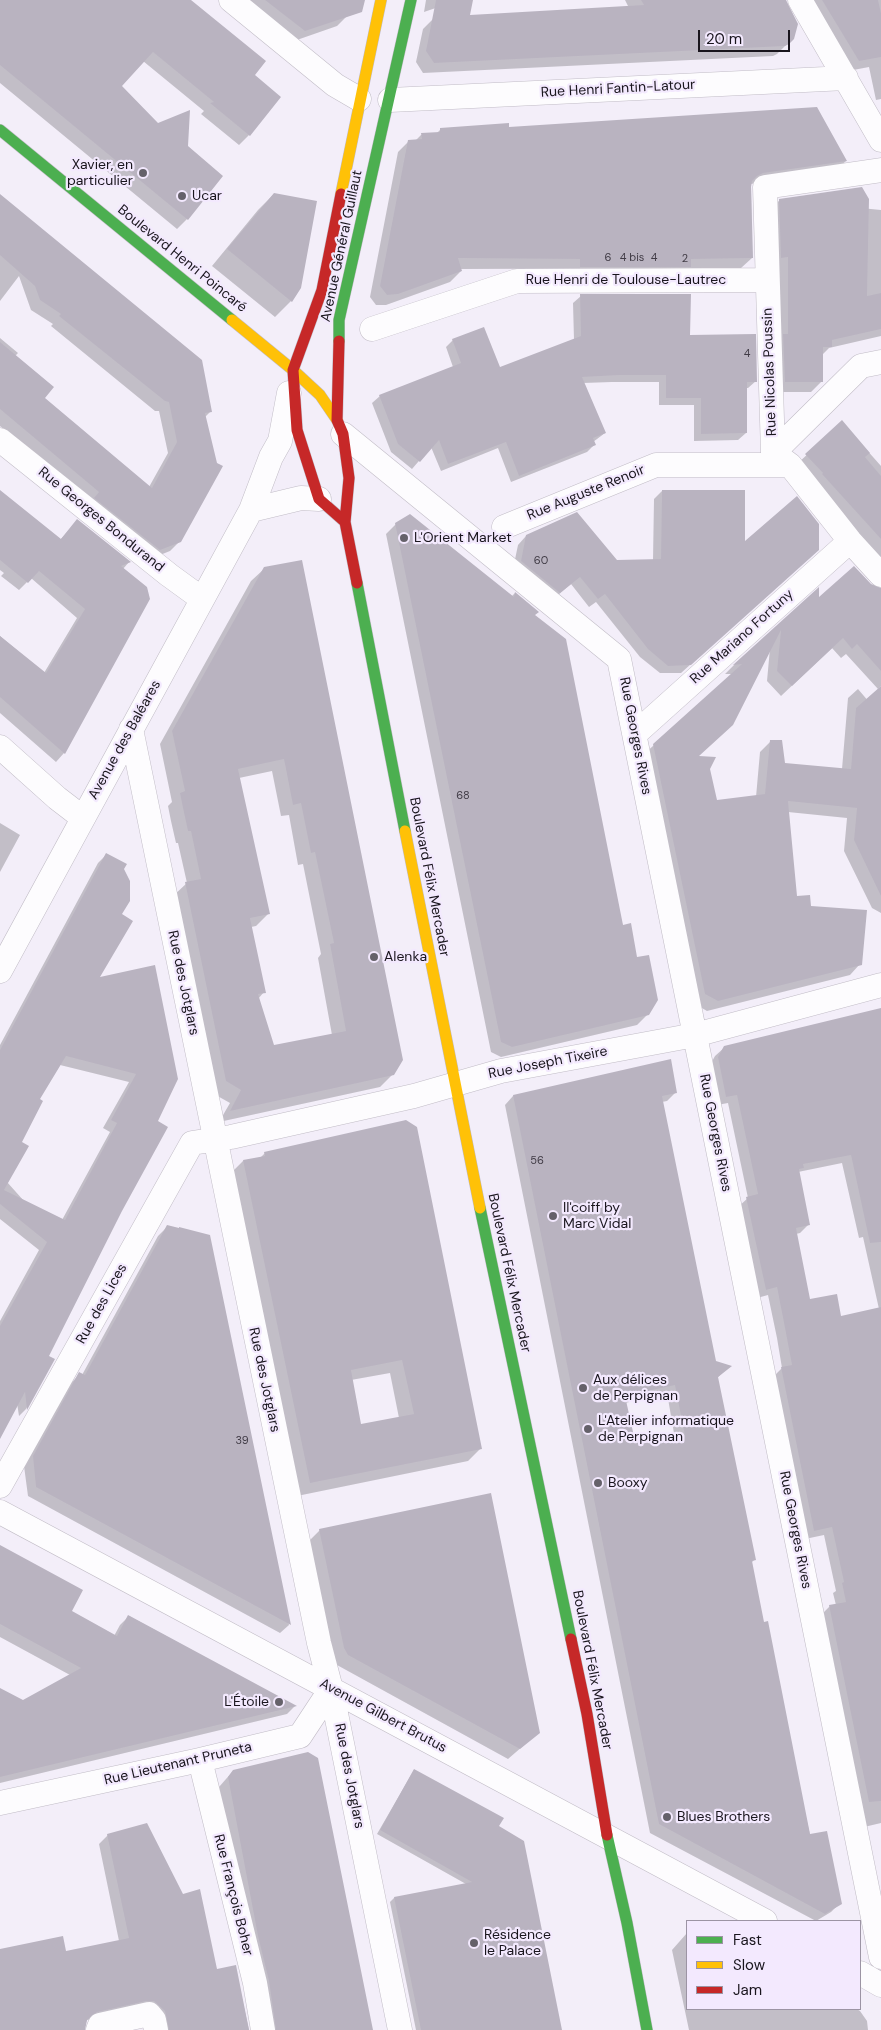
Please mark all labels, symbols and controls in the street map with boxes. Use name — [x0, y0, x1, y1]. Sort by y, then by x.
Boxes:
scale bar — [701, 20, 794, 52]
text: 20 m — [706, 29, 742, 49]
street label: Rue Henri Fantin-Latour — [540, 77, 696, 101]
place label: Xavier, en particulier — [67, 157, 133, 190]
marker: Xavier, en particulier — [137, 167, 149, 179]
street label: Avenue Général Guillaut — [318, 169, 366, 323]
place label: Ucar — [192, 188, 222, 204]
marker: Ucar — [176, 190, 188, 202]
street label: Boulevard Henri Poincaré — [114, 202, 250, 316]
house number: 6 — [605, 251, 611, 265]
house number: 4 bis — [620, 251, 644, 265]
house number: 4 — [651, 251, 657, 265]
house number: 2 — [682, 252, 688, 266]
street label: Rue Henri de Toulouse-Lautrec — [526, 272, 726, 288]
street label: Rue Nicolas Poussin — [759, 308, 781, 436]
house number: 4 — [744, 347, 750, 361]
street label: Rue Auguste Renoir — [525, 462, 647, 524]
street label: Rue Georges Bondurand — [35, 464, 167, 576]
place label: L'Orient Market — [414, 530, 512, 546]
marker: L'Orient Market — [398, 532, 410, 544]
house number: 60 — [534, 554, 548, 568]
street label: Rue Mariano Fortuny — [687, 586, 797, 688]
street label: Rue Georges Rives — [615, 676, 655, 796]
street label: Avenue des Baléares — [85, 678, 165, 802]
house number: 68 — [456, 789, 470, 803]
street label: Boulevard Félix Mercader — [405, 796, 453, 958]
street label: Rue des Jotglars — [164, 929, 202, 1037]
place label: Alenka — [384, 949, 427, 965]
marker: Alenka — [368, 951, 380, 963]
street label: Rue Joseph Tixeire — [487, 1043, 609, 1083]
street label: Rue Georges Rives — [695, 1073, 735, 1193]
house number: 56 — [530, 1154, 544, 1168]
street label: Boulevard Félix Mercader — [484, 1192, 534, 1354]
place label: Il'coiff by Marc Vidal — [563, 1200, 631, 1232]
marker: Il'coiff by Marc Vidal — [547, 1210, 559, 1222]
street label: Rue des Lices — [73, 1261, 131, 1347]
street label: Rue des Jotglars — [245, 1326, 283, 1434]
place label: Aux délices de Perpignan — [593, 1372, 678, 1404]
marker: Aux délices de Perpignan — [577, 1382, 589, 1394]
place label: L'Atelier informatique de Perpignan — [598, 1413, 734, 1445]
marker: L'Atelier informatique de Perpignan — [582, 1423, 594, 1435]
house number: 39 — [235, 1434, 249, 1448]
street label: Rue Georges Rives — [775, 1470, 815, 1590]
place label: Booxy — [608, 1475, 647, 1491]
marker: Booxy — [592, 1477, 604, 1489]
street label: Boulevard Félix Mercader — [568, 1589, 616, 1751]
street label: Avenue Gilbert Brutus — [317, 1675, 449, 1757]
place label: L'Étoile — [224, 1694, 269, 1710]
marker: L'Étoile — [273, 1696, 285, 1708]
street label: Rue des Jotglars — [331, 1722, 367, 1830]
street label: Rue Lieutenant Pruneta — [103, 1739, 253, 1789]
place label: Blues Brothers — [677, 1809, 770, 1825]
marker: Blues Brothers — [661, 1811, 673, 1823]
street label: Rue François Boher — [210, 1832, 256, 1958]
legend — [686, 1920, 861, 2010]
place label: Résidence le Palace — [484, 1927, 551, 1960]
text: Fast — [733, 1930, 762, 1950]
marker: Résidence le Palace — [468, 1937, 480, 1949]
text: Slow — [733, 1955, 765, 1975]
text: Jam — [733, 1980, 762, 2000]

